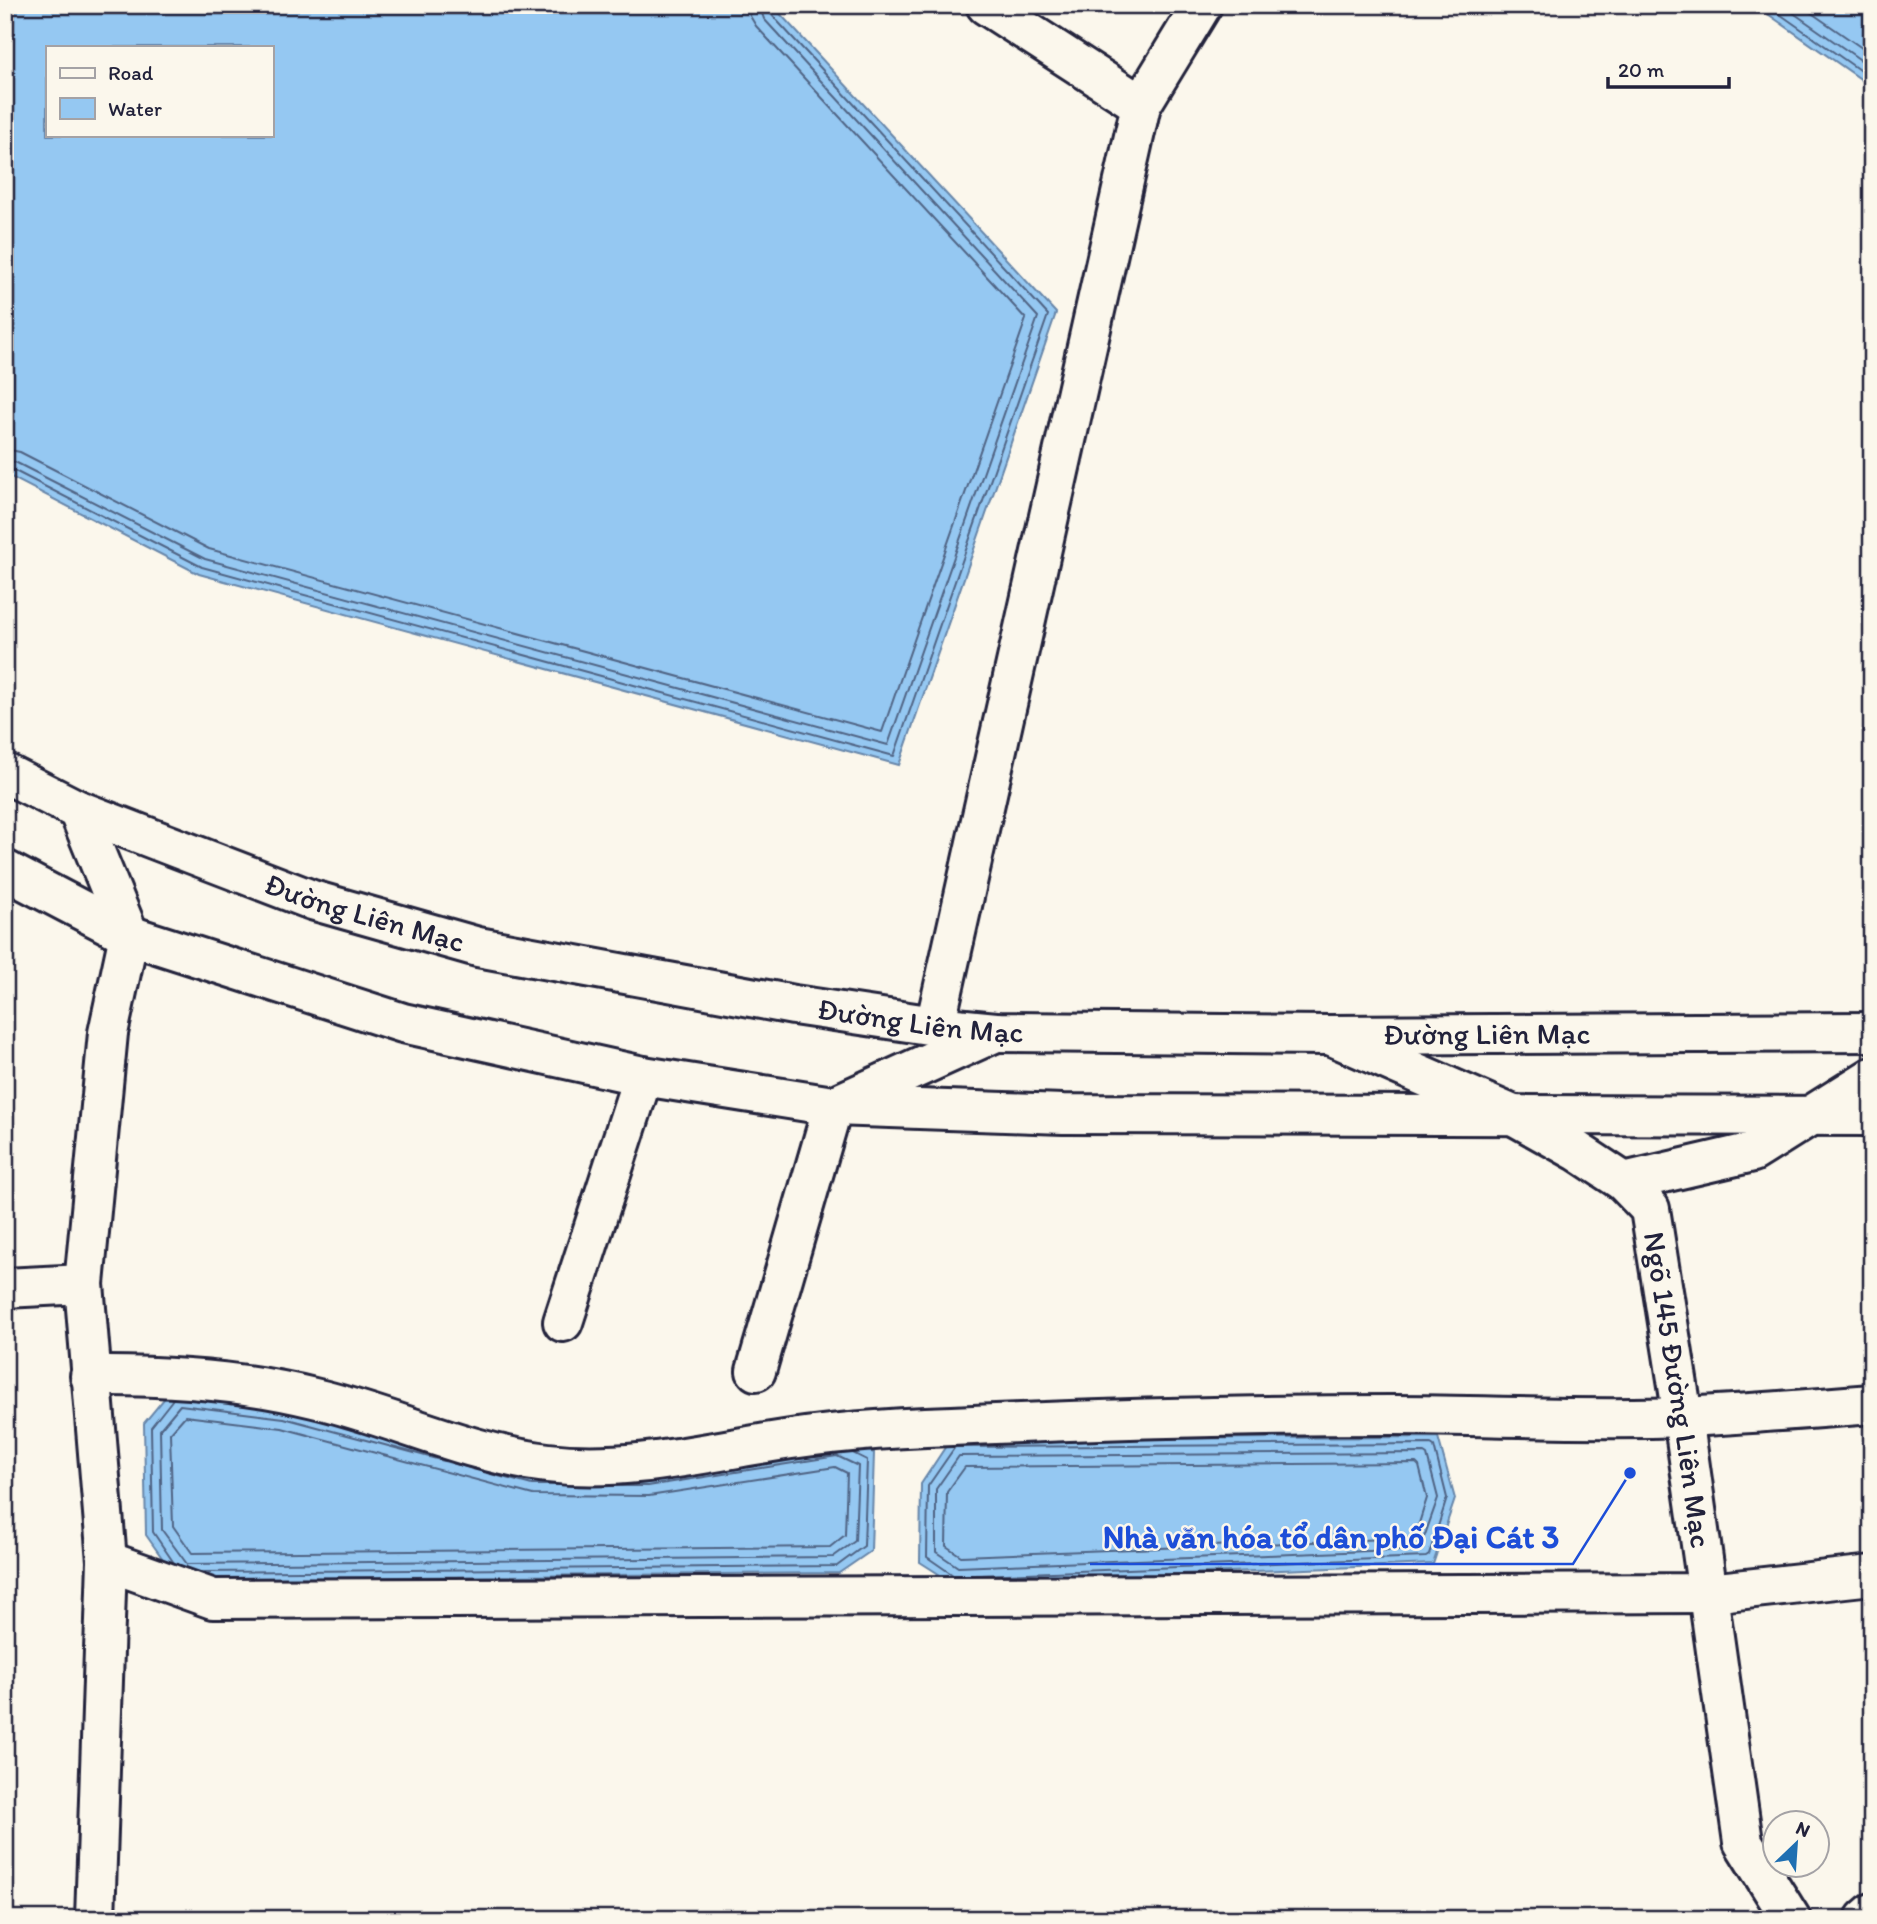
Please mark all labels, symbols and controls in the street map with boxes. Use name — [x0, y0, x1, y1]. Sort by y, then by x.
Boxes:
legend — [46, 46, 273, 136]
scale bar — [1608, 46, 1728, 90]
text: 20 m — [1618, 57, 1665, 82]
text: Road — [108, 60, 154, 85]
text: Water — [108, 96, 162, 121]
street label: Đường Liên Mạc — [260, 865, 469, 960]
street label: Đường Liên Mạc — [815, 990, 1024, 1050]
street label: Đường Liên Mạc — [1383, 1015, 1591, 1053]
street label: Ngõ 145 Đường Liên Mạc — [1636, 1229, 1720, 1550]
callout: Nhà văn hóa tổ dân phố Đại Cát 3 — [1090, 1511, 1573, 1564]
text: Nhà văn hóa tổ dân phố Đại Cát 3 — [1103, 1518, 1559, 1556]
north arrow — [1762, 1808, 1832, 1878]
text: N — [1792, 1816, 1814, 1842]

